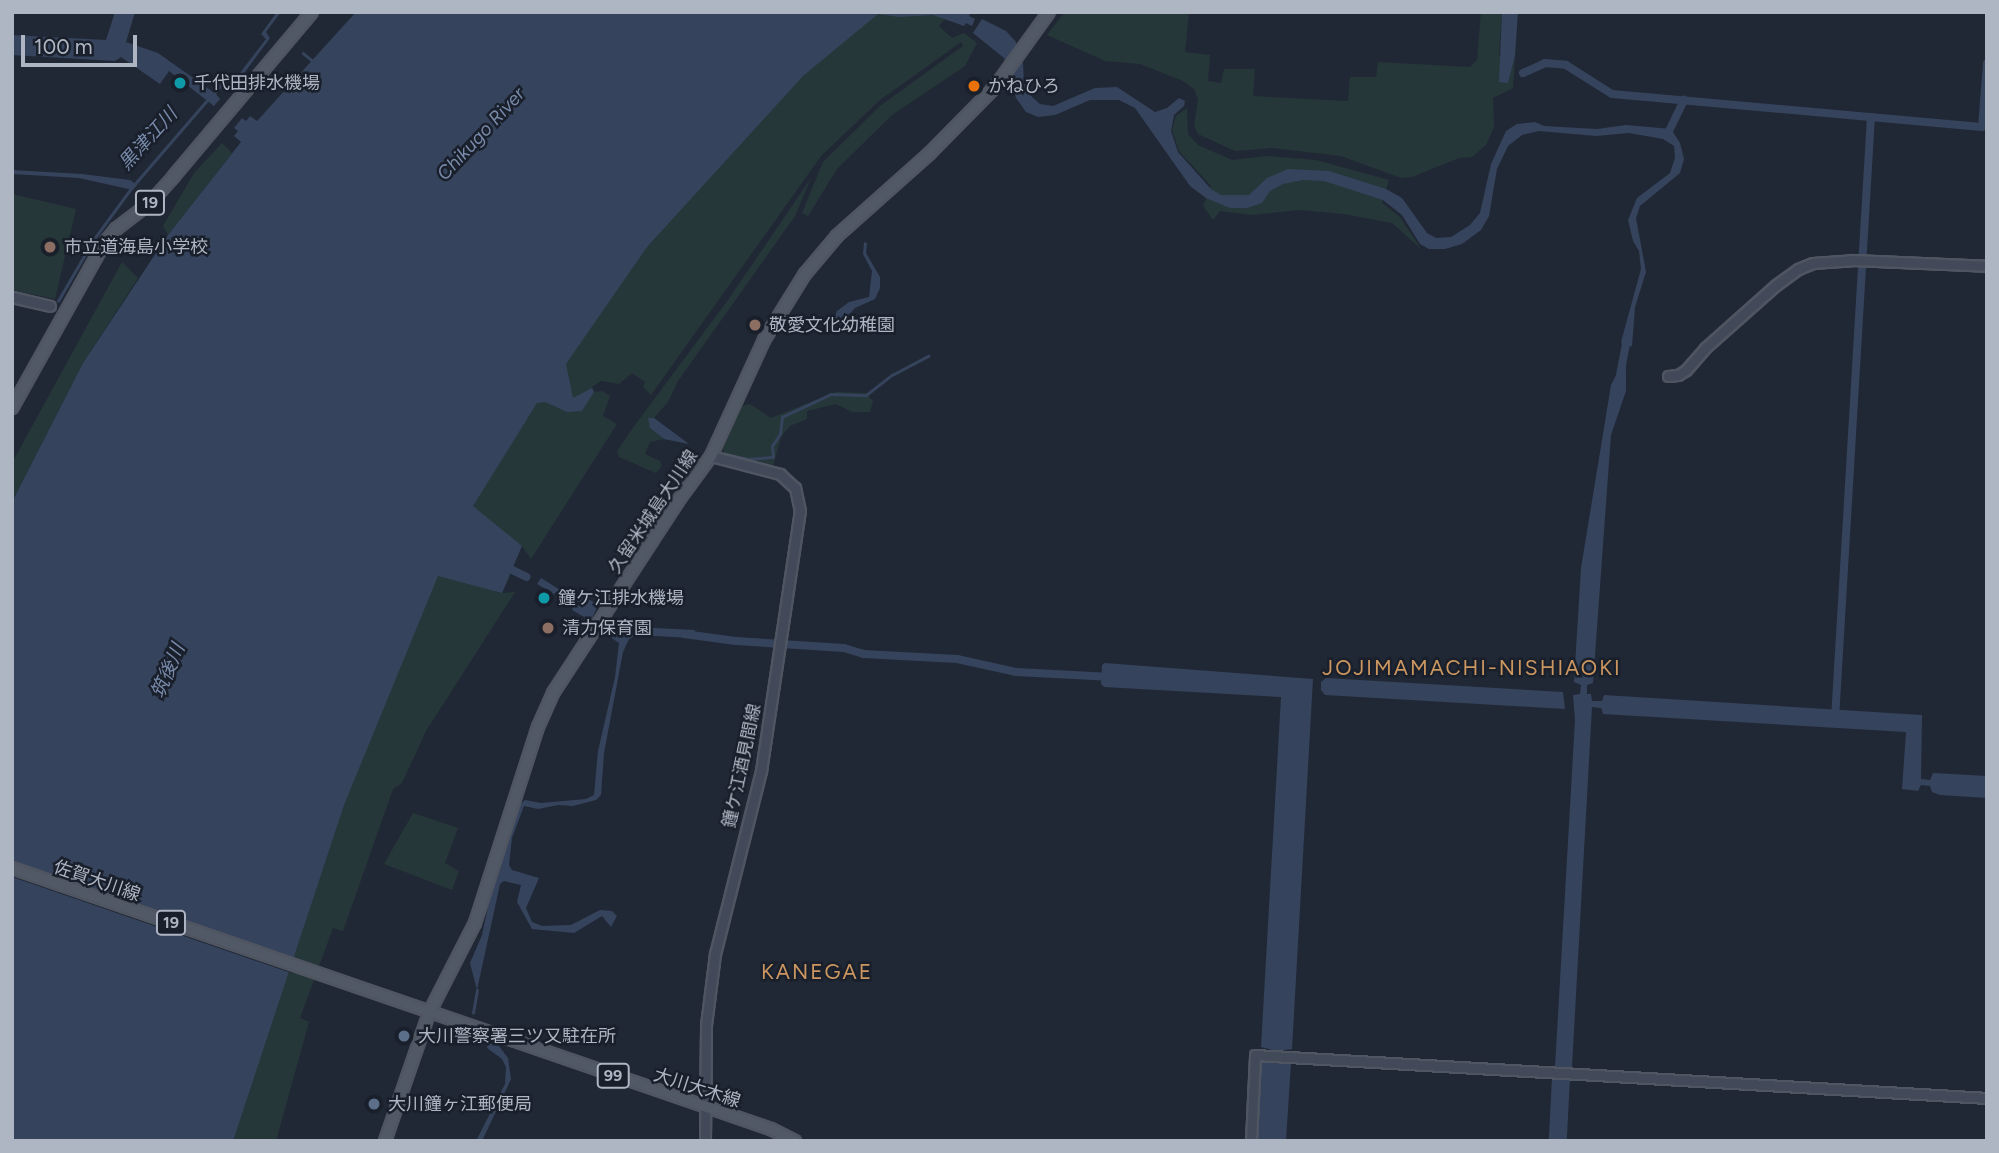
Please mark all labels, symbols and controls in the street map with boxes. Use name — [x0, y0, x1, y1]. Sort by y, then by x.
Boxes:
scale bar — [24, 21, 140, 65]
text: 100 m — [34, 34, 93, 59]
place label: 千代田排水機場 — [194, 72, 320, 94]
marker: 千代田排水機場 — [172, 75, 188, 91]
place label: かねひろ — [988, 75, 1060, 97]
marker: かねひろ — [966, 78, 982, 94]
water label: Chikugo River — [432, 83, 530, 185]
water label: 黒津江川 — [114, 103, 182, 175]
road number: 19 — [134, 190, 166, 216]
place label: 市立道海島小学校 — [64, 236, 208, 258]
marker: 市立道海島小学校 — [42, 239, 58, 255]
place label: 敬愛文化幼稚園 — [769, 314, 895, 336]
marker: 敬愛文化幼稚園 — [747, 317, 763, 333]
street label: 久留米城島大川線 — [604, 446, 702, 578]
place label: 鐘ケ江排水機場 — [558, 587, 684, 609]
marker: 鐘ケ江排水機場 — [536, 590, 552, 606]
place label: 清力保育園 — [562, 617, 652, 639]
marker: 清力保育園 — [540, 620, 556, 636]
water label: 筑後川 — [146, 640, 190, 702]
district label: JOJIMAMACHI-NISHIAOKI — [1325, 655, 1619, 681]
street label: 鐘ケ江酒見間線 — [718, 702, 766, 830]
street label: 佐賀大川線 — [51, 856, 143, 906]
road number: 19 — [155, 911, 187, 936]
district label: KANEGAE — [762, 959, 872, 985]
place label: 大川警察署三ツ又駐在所 — [418, 1025, 616, 1047]
marker: 大川警察署三ツ又駐在所 — [396, 1028, 412, 1044]
road number: 99 — [596, 1064, 630, 1088]
street label: 大川大木線 — [651, 1064, 743, 1112]
place label: 大川鐘ヶ江郵便局 — [388, 1093, 532, 1115]
marker: 大川鐘ヶ江郵便局 — [366, 1096, 382, 1112]

